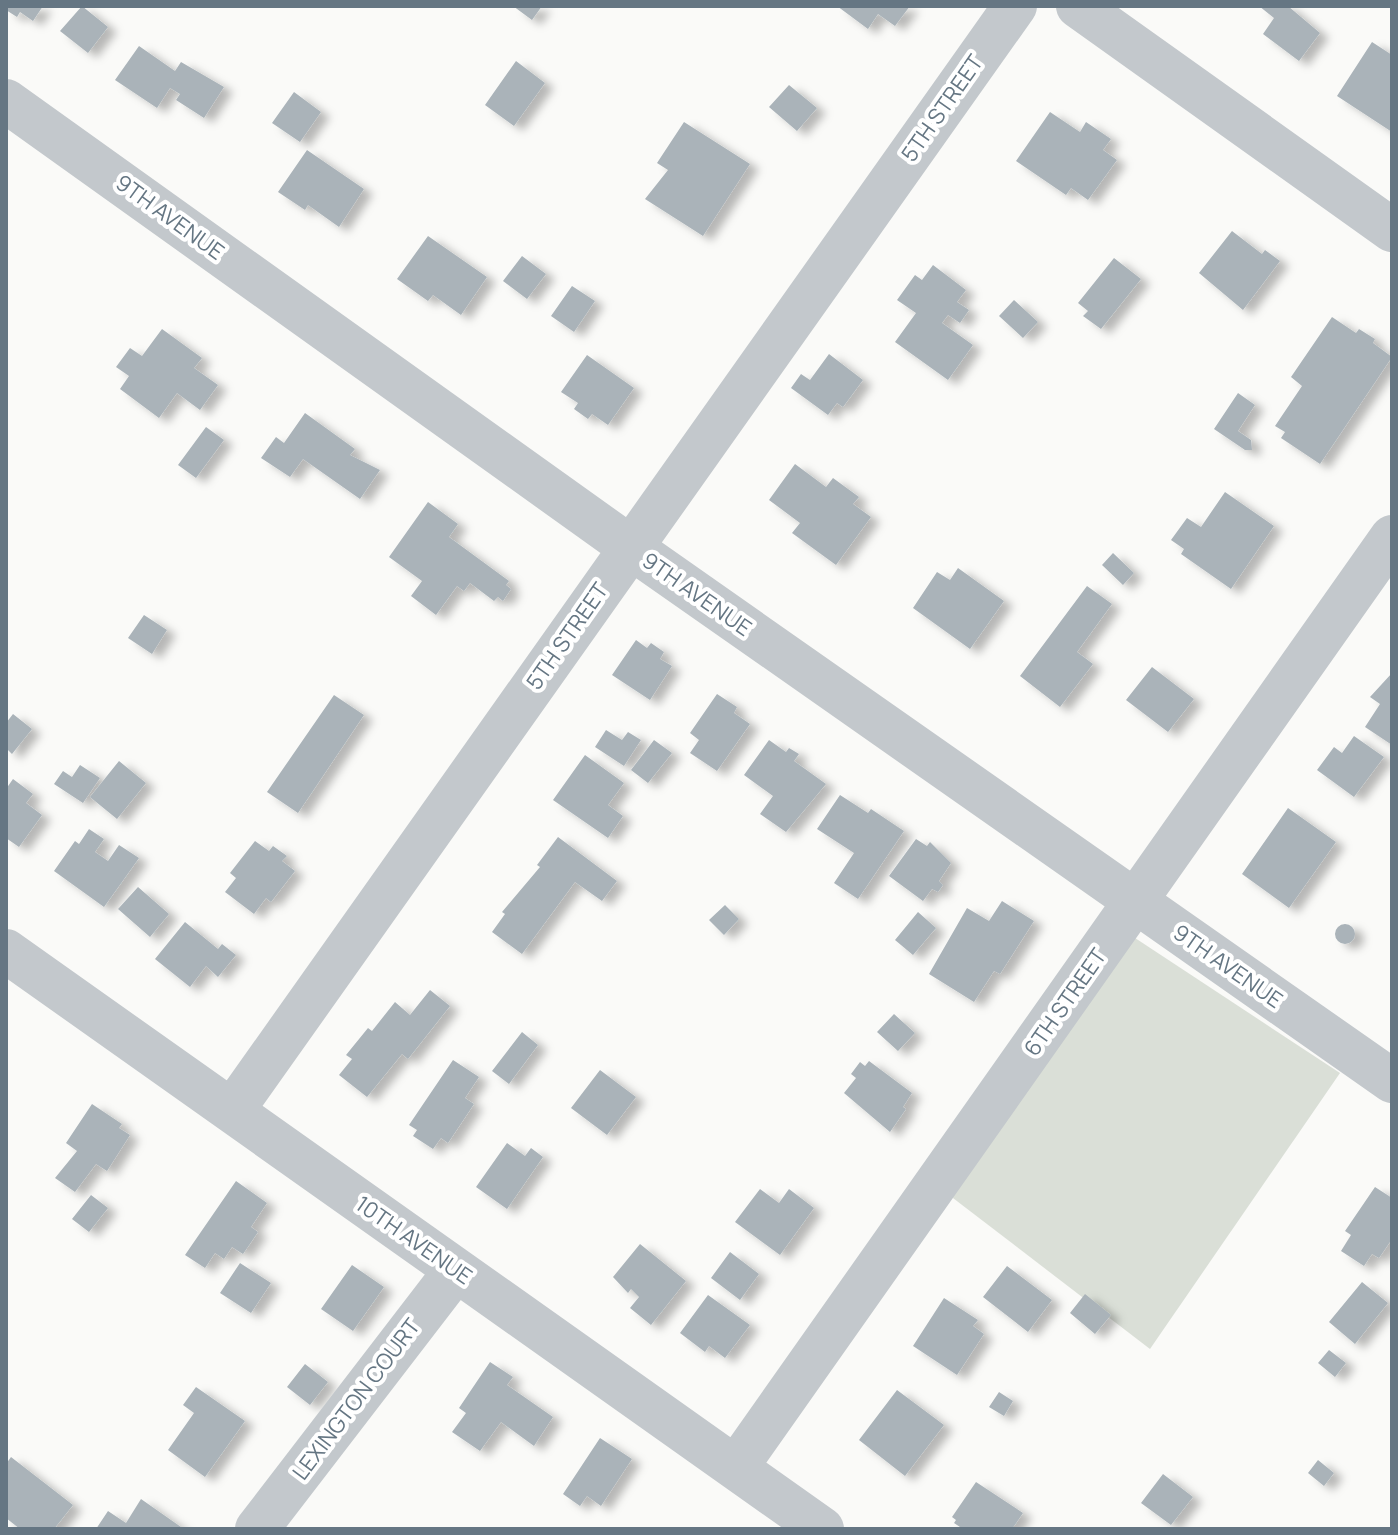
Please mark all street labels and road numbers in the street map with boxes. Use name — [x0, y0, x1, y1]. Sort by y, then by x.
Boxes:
street label: 5TH STREET — [894, 49, 990, 167]
street label: 9TH AVENUE — [110, 167, 230, 267]
street label: 9TH AVENUE — [636, 545, 758, 643]
street label: 5TH STREET — [519, 577, 615, 695]
street label: 9TH AVENUE — [1167, 917, 1289, 1015]
street label: 6TH STREET — [1017, 942, 1113, 1062]
street label: 10TH AVENUE — [350, 1189, 478, 1291]
street label: LEXINGTON COURT — [285, 1312, 427, 1486]

